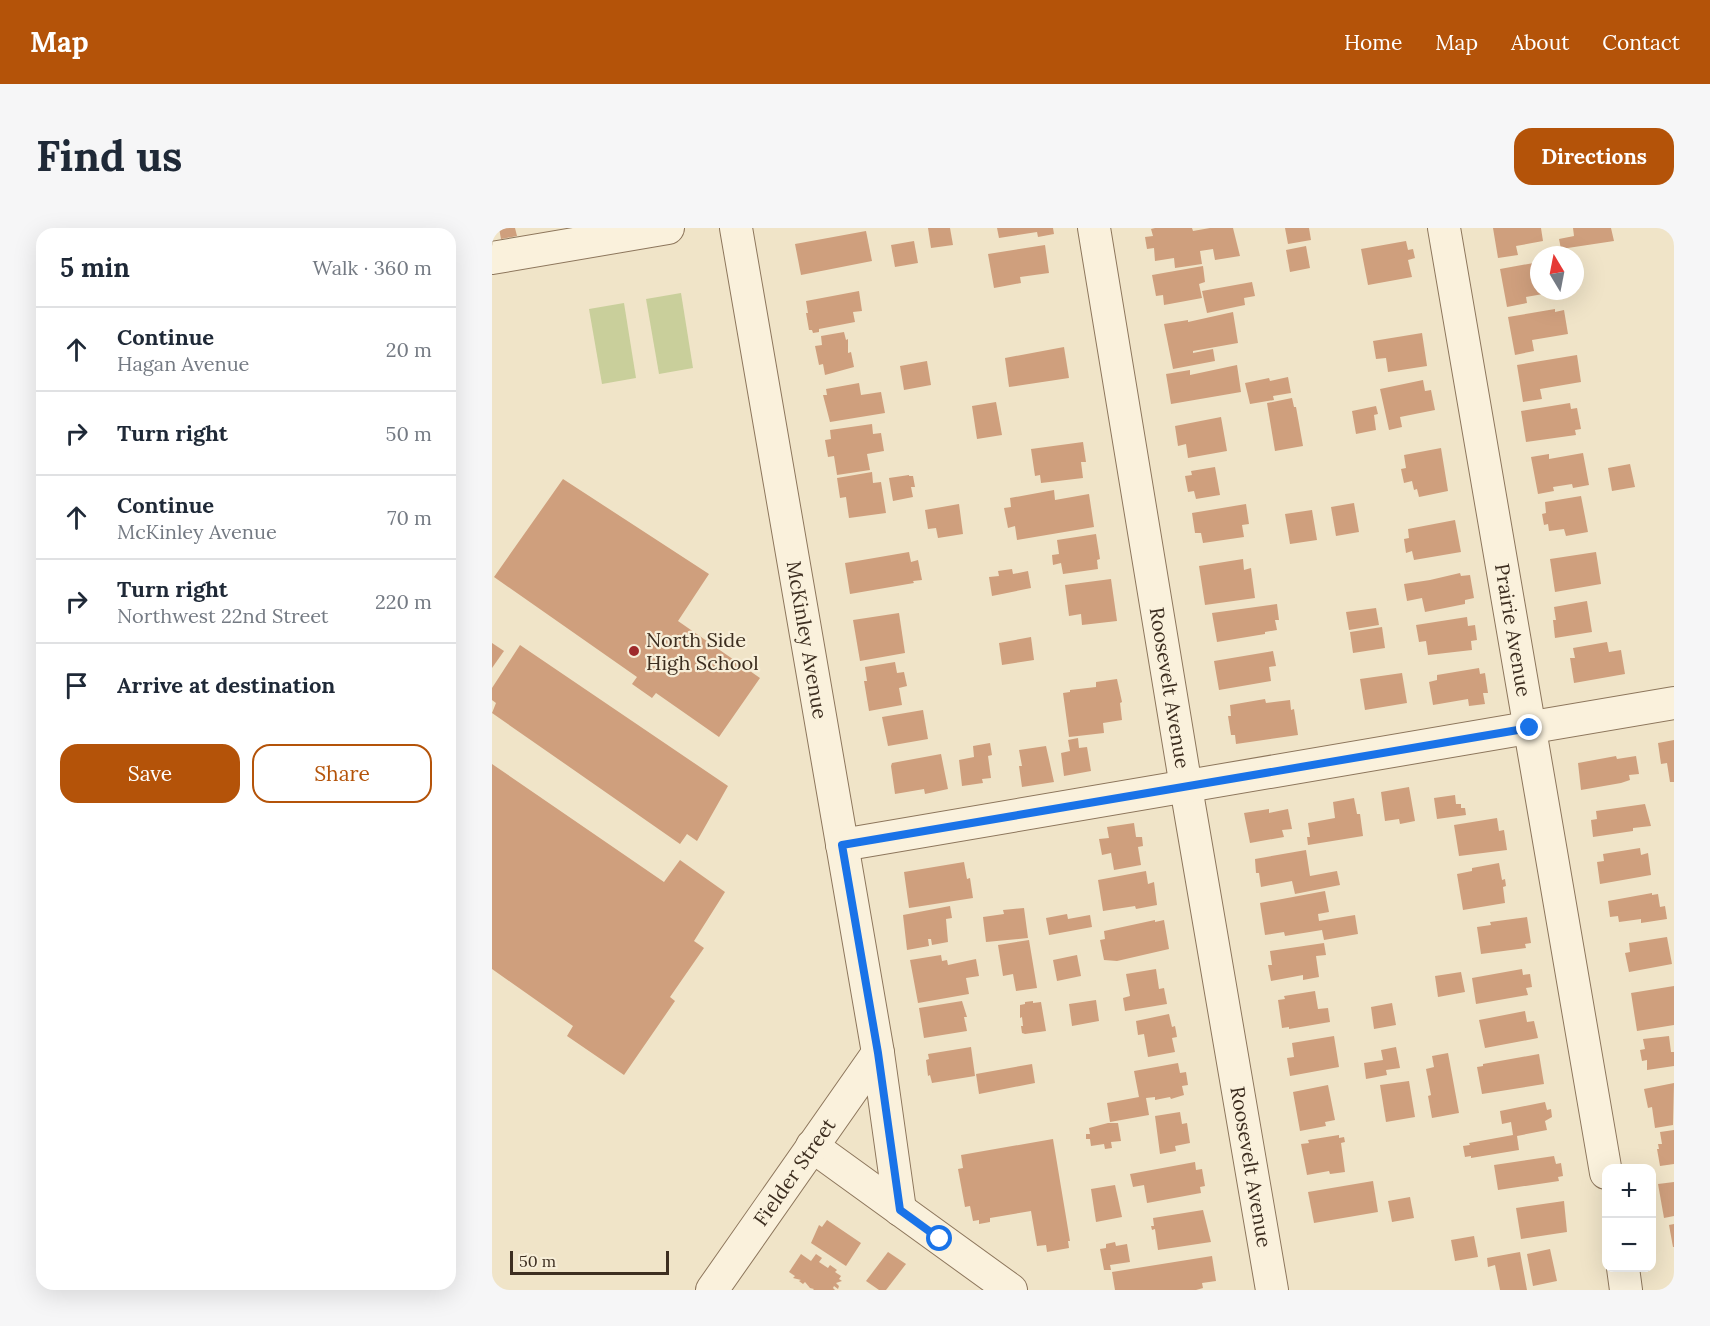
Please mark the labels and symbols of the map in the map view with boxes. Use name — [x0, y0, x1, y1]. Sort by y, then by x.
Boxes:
north arrow — [1530, 246, 1584, 300]
street label: McKinley Avenue — [782, 559, 833, 721]
street label: Prairie Avenue — [1490, 561, 1537, 699]
street label: Roosevelt Avenue — [1145, 605, 1196, 770]
place label: North Side High School — [646, 627, 759, 675]
marker: North Side High School — [627, 644, 641, 658]
route end — [1516, 714, 1542, 740]
street label: Roosevelt Avenue — [1225, 1084, 1278, 1250]
street label: Fielder Street — [748, 1113, 841, 1231]
route start — [926, 1225, 952, 1251]
scale bar — [510, 1248, 669, 1276]

